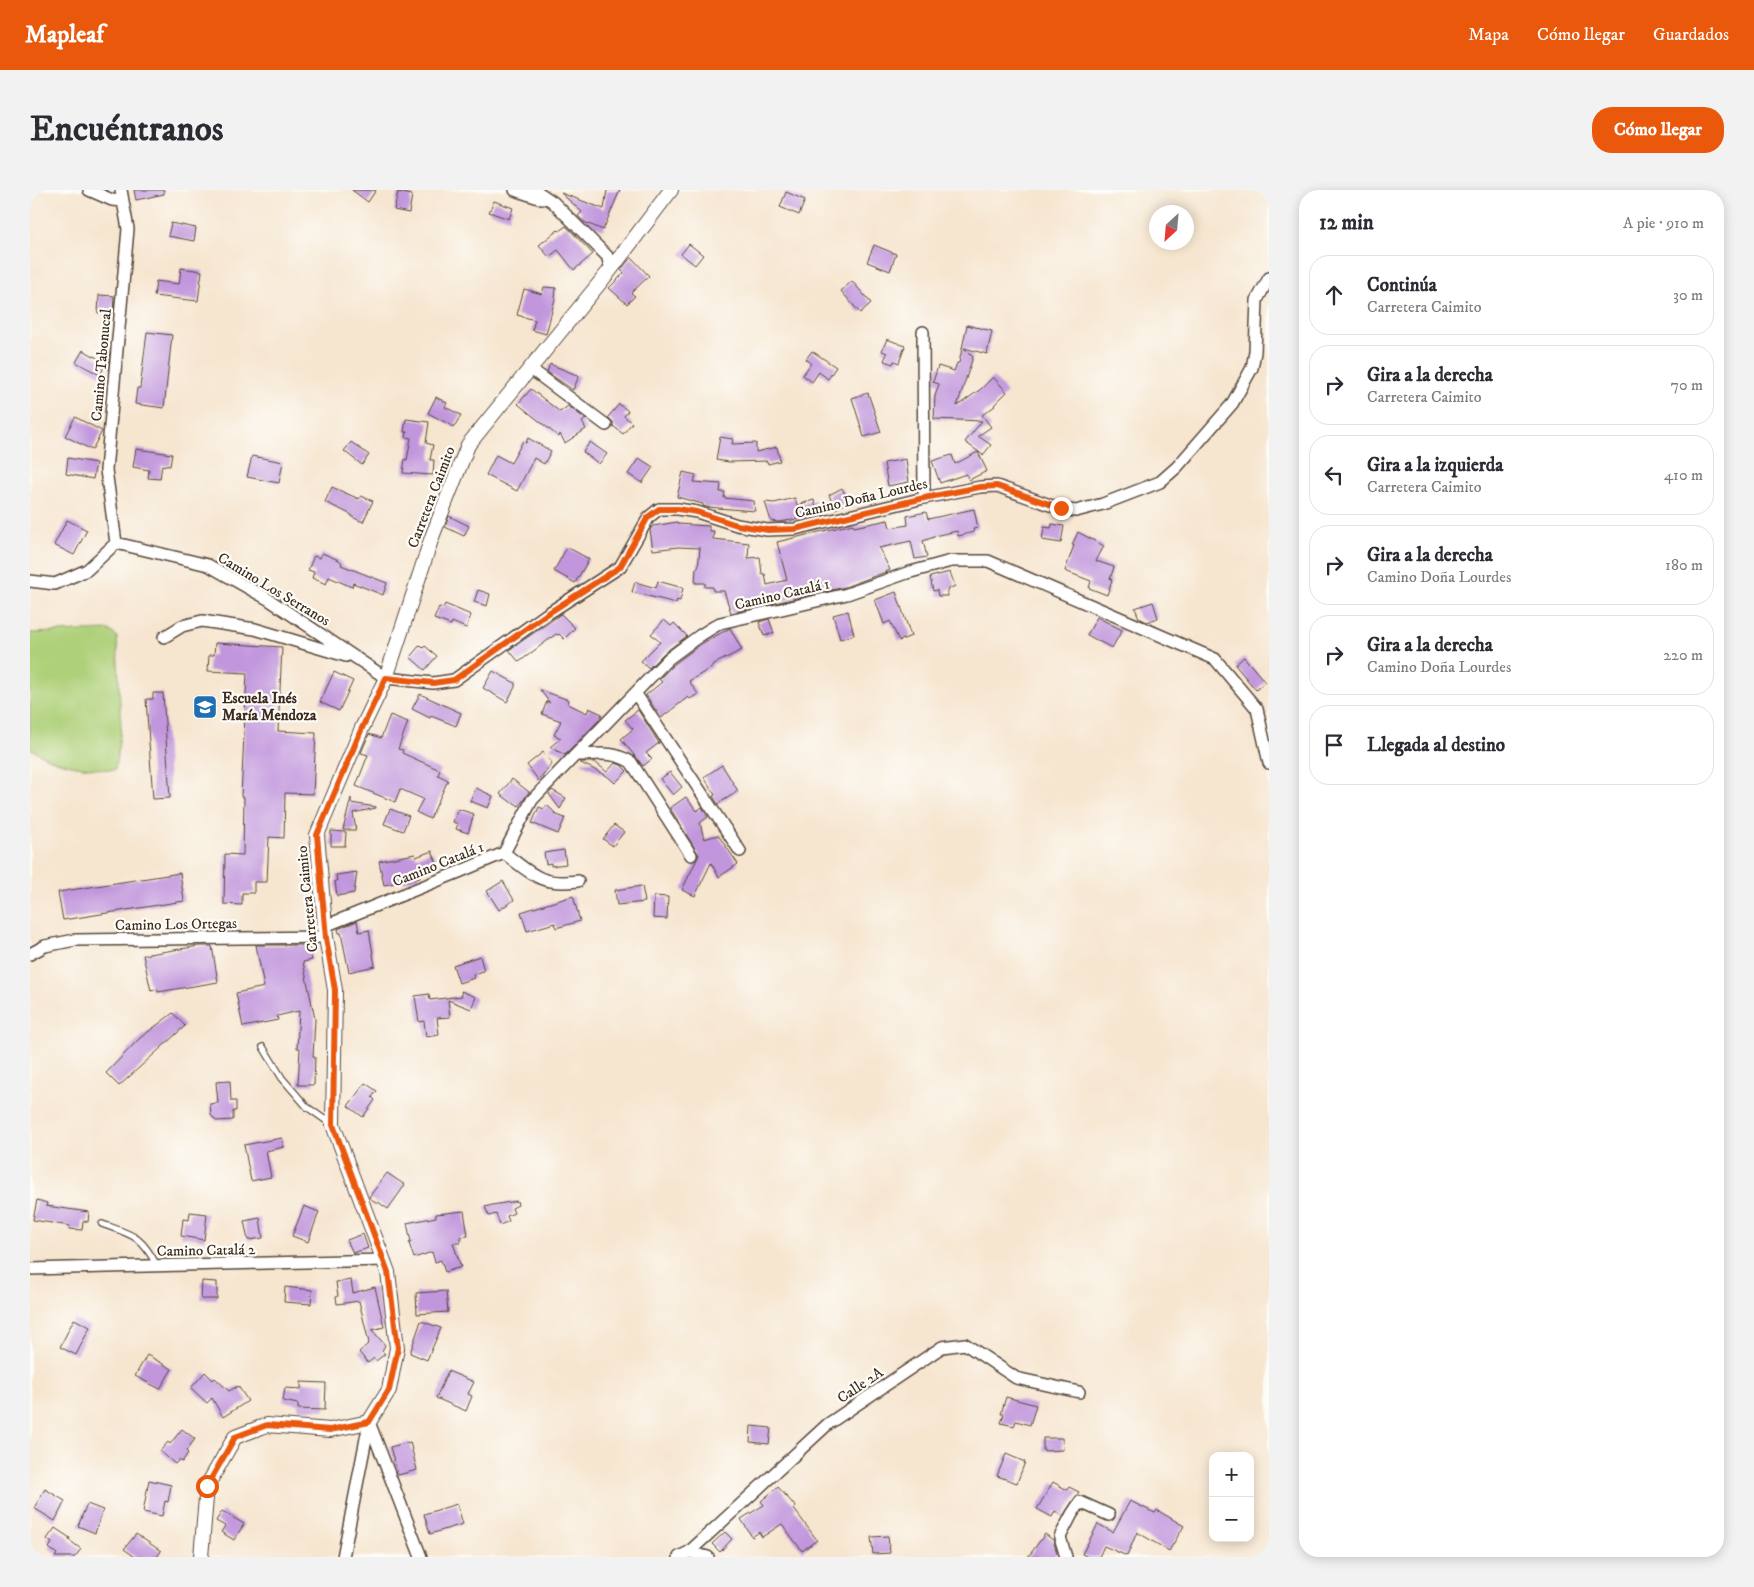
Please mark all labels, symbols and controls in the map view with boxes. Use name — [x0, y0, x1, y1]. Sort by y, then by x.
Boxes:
text: Mapleaf — [25, 20, 104, 50]
text: Mapa — [1468, 24, 1509, 46]
text: Cómo llegar — [1537, 24, 1625, 46]
text: Guardados — [1653, 24, 1729, 46]
button: Cómo llegar — [1592, 107, 1724, 153]
text: Encuéntranos — [30, 108, 224, 152]
north arrow — [1149, 205, 1194, 250]
text: 12 min — [1319, 210, 1374, 236]
text: A pie · 910 m — [1623, 213, 1704, 233]
text: Continúa — [1367, 274, 1437, 297]
icon: ahead — [1320, 281, 1348, 309]
text: 30 m — [1673, 285, 1703, 305]
text: Carretera Caimito — [1367, 297, 1481, 317]
street label: Camino Tabonucal — [87, 308, 116, 422]
text: Gira a la derecha — [1367, 364, 1493, 387]
icon: right — [1320, 371, 1348, 399]
text: 70 m — [1671, 375, 1703, 395]
text: Carretera Caimito — [1367, 387, 1481, 407]
street label: Carretera Caimito — [403, 444, 460, 551]
text: Gira a la izquierda — [1367, 454, 1503, 477]
icon: left — [1320, 461, 1348, 489]
text: 410 m — [1664, 465, 1703, 485]
street label: Camino Doña Lourdes — [793, 474, 929, 523]
text: Carretera Caimito — [1367, 477, 1481, 497]
route end — [1050, 497, 1073, 520]
text: Gira a la derecha — [1367, 544, 1493, 567]
street label: Camino Los Serranos — [214, 548, 333, 630]
icon: right — [1320, 551, 1348, 579]
text: 180 m — [1665, 555, 1703, 575]
text: Camino Doña Lourdes — [1367, 567, 1511, 587]
street label: Camino Catalá 1 — [733, 574, 831, 615]
text: Gira a la derecha — [1367, 634, 1493, 657]
icon: right — [1320, 641, 1348, 669]
text: 220 m — [1663, 645, 1703, 665]
text: Camino Doña Lourdes — [1367, 657, 1511, 677]
place label: Escuela Inés María Mendoza — [222, 689, 317, 725]
school or university icon: Escuela Inés María Mendoza — [192, 694, 218, 720]
icon: arrive — [1320, 731, 1348, 759]
text: Llegada al destino — [1367, 734, 1505, 757]
street label: Camino Catalá 1 — [390, 838, 487, 891]
street label: Carretera Caimito — [292, 845, 323, 953]
street label: Camino Los Ortegas — [115, 914, 237, 935]
street label: Camino Catalá 2 — [156, 1240, 256, 1261]
street label: Calle 2A — [834, 1363, 887, 1408]
map controls — [1209, 1452, 1254, 1542]
button: + — [1209, 1452, 1254, 1497]
route start — [196, 1475, 219, 1498]
button: − — [1209, 1497, 1254, 1542]

